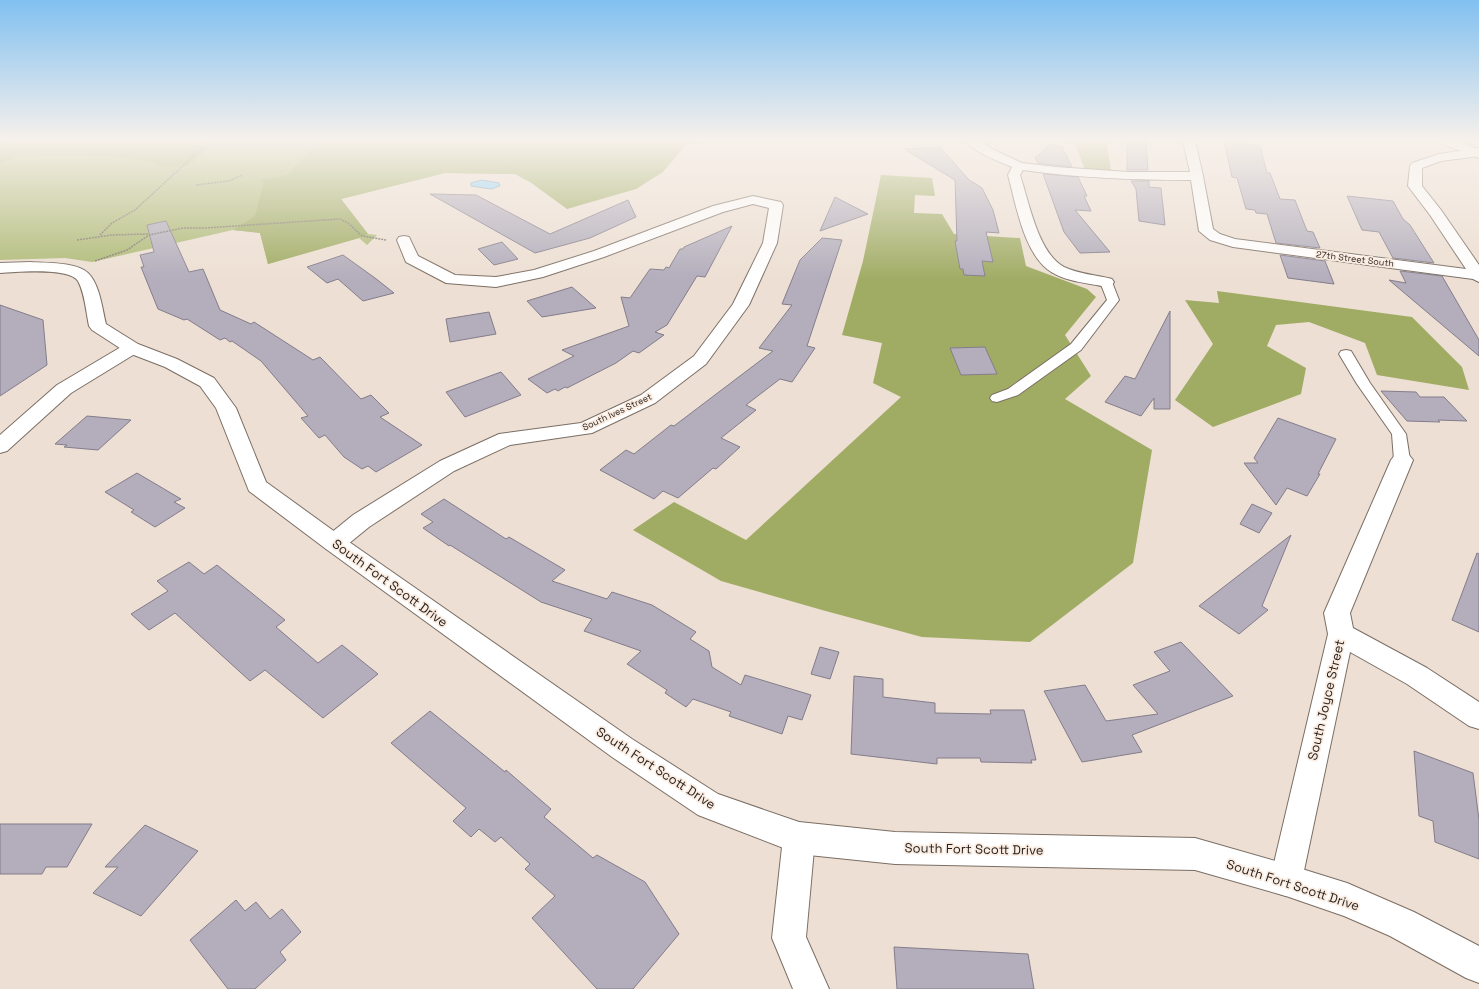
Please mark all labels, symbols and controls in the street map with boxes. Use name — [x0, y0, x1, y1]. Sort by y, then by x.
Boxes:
street label: 27th Street South — [1315, 248, 1395, 270]
street label: South Ives Street — [580, 391, 654, 433]
street label: South Fort Scott Drive — [329, 535, 451, 631]
street label: South Joyce Street — [1304, 638, 1348, 762]
street label: South Fort Scott Drive — [593, 723, 719, 813]
street label: South Fort Scott Drive — [904, 839, 1044, 859]
street label: South Fort Scott Drive — [1224, 855, 1362, 915]

